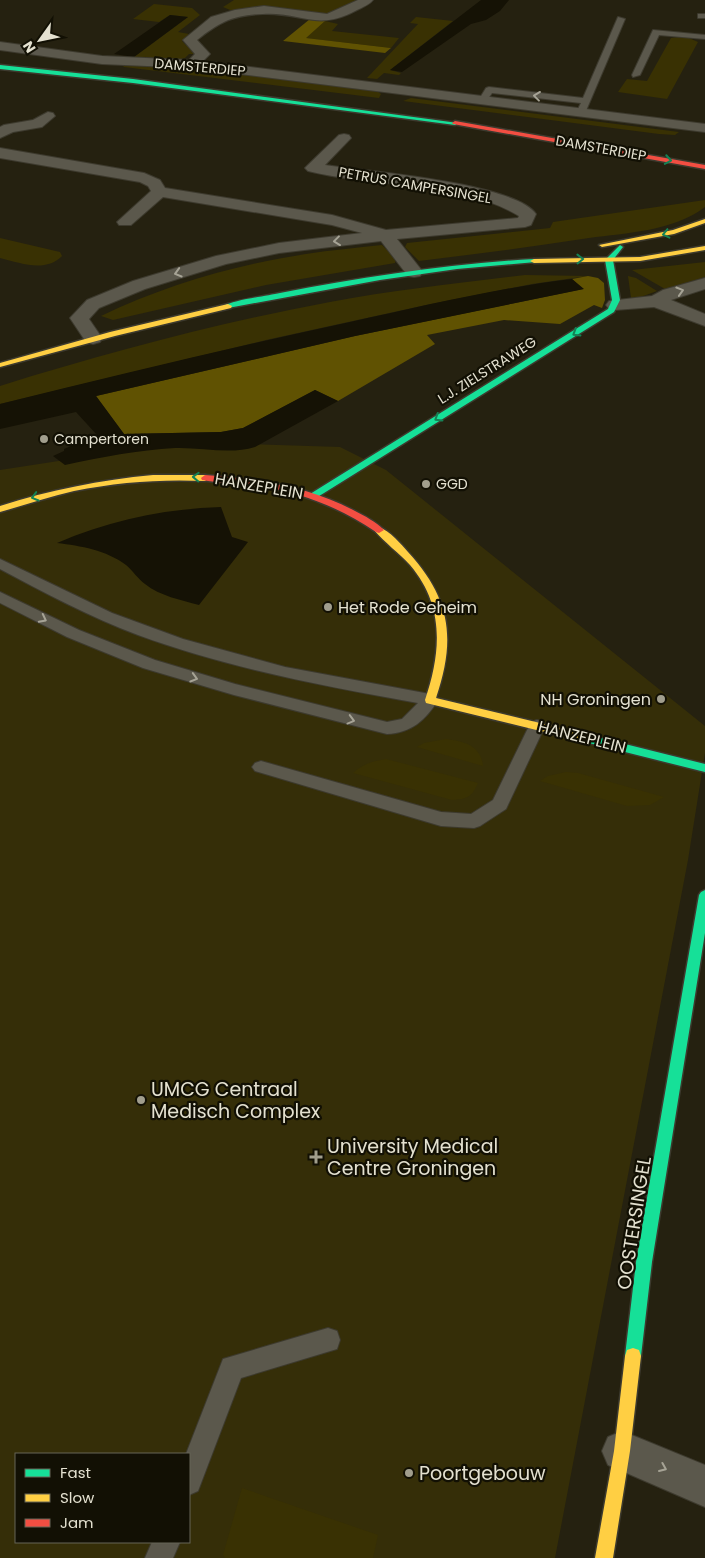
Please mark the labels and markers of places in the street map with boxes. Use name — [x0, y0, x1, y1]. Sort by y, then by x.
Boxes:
place label: Campertoren — [54, 429, 149, 449]
marker: Campertoren — [38, 433, 50, 445]
place label: GGD — [436, 474, 468, 494]
marker: GGD — [420, 478, 432, 490]
place label: Het Rode Geheim — [338, 596, 477, 619]
marker: Het Rode Geheim — [322, 601, 334, 613]
place label: NH Groningen — [540, 688, 651, 711]
marker: NH Groningen — [655, 693, 667, 705]
place label: UMCG Centraal Medisch Complex — [151, 1076, 320, 1125]
marker: UMCG Centraal Medisch Complex — [135, 1094, 147, 1106]
place label: University Medical Centre Groningen — [327, 1133, 498, 1182]
marker: University Medical Centre Groningen — [309, 1150, 323, 1164]
place label: Poortgebouw — [419, 1460, 546, 1487]
marker: Poortgebouw — [403, 1467, 415, 1479]

